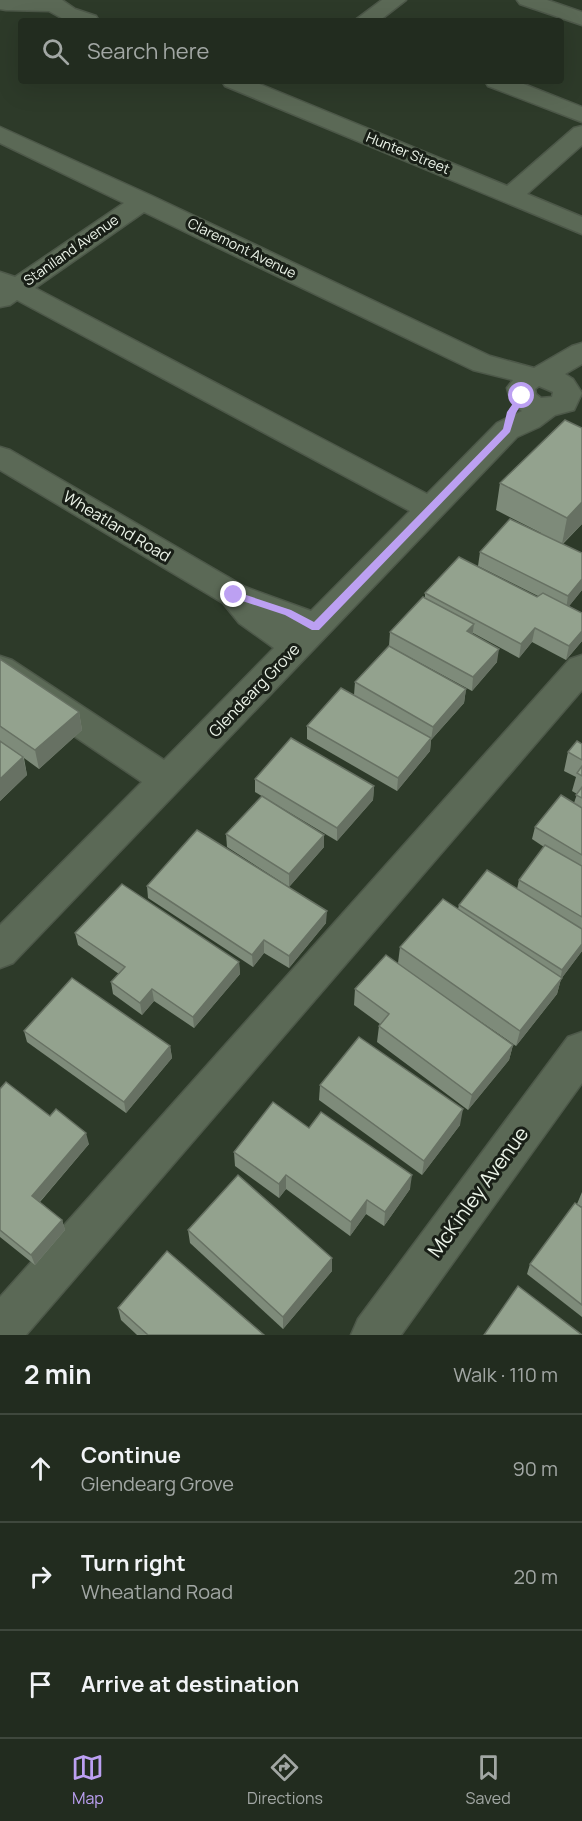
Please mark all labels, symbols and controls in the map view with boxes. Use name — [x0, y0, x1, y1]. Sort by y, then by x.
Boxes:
search box — [18, 18, 564, 84]
icon: search — [39, 35, 72, 68]
text: Search here — [87, 36, 209, 66]
street label: Hunter Street — [364, 127, 453, 178]
street label: Staniland Avenue — [19, 210, 122, 289]
street label: Claremont Avenue — [185, 213, 300, 282]
route start — [508, 382, 534, 408]
street label: Wheatland Road — [59, 485, 175, 567]
route end — [220, 581, 246, 607]
street label: Glendearg Grove — [204, 638, 304, 742]
street label: McKinley Avenue — [421, 1121, 534, 1263]
text: 2 min — [24, 1356, 92, 1392]
text: Walk · 110 m — [453, 1361, 558, 1388]
text: Continue — [81, 1440, 181, 1470]
icon: ahead — [24, 1452, 57, 1485]
text: 90 m — [512, 1455, 558, 1482]
text: Glendearg Grove — [81, 1470, 234, 1497]
text: Turn right — [81, 1548, 186, 1578]
icon: right — [24, 1560, 57, 1593]
text: 20 m — [513, 1563, 558, 1590]
text: Wheatland Road — [81, 1578, 233, 1605]
icon: arrive — [24, 1668, 57, 1701]
text: Arrive at destination — [81, 1669, 299, 1699]
tab: Map — [71, 1751, 104, 1809]
tab: Directions — [247, 1751, 323, 1809]
tab: Saved — [466, 1751, 511, 1809]

